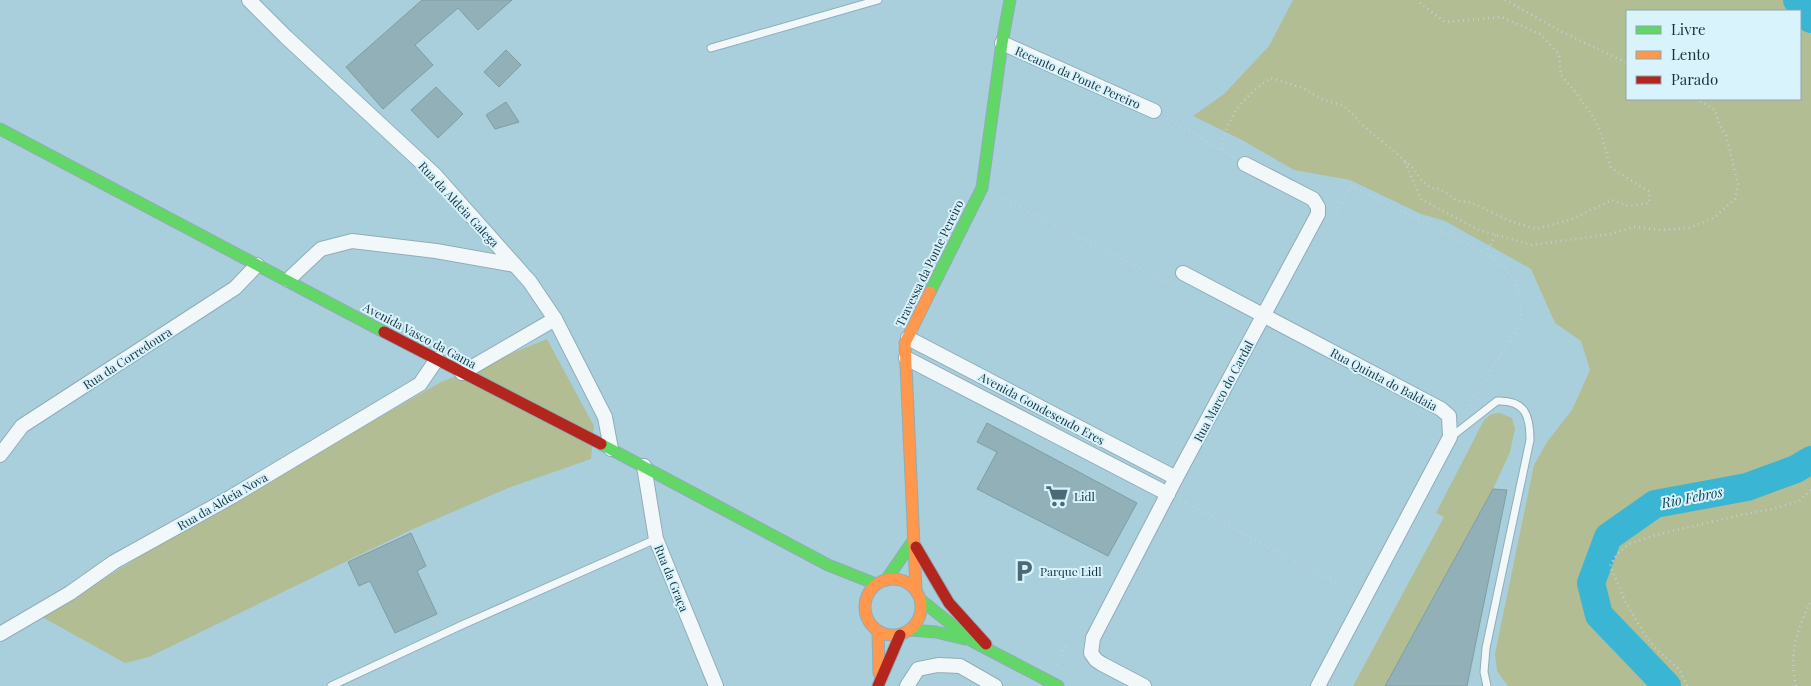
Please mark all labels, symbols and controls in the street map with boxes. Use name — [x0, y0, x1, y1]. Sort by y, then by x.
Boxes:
legend — [1626, 10, 1801, 100]
text: Livre — [1671, 19, 1706, 39]
street label: Recanto da Ponte Pereiro — [1013, 42, 1144, 112]
text: Lento — [1671, 44, 1710, 64]
text: Parado — [1671, 69, 1718, 89]
street label: Rua da Aldeia Galega — [415, 158, 503, 250]
street label: Travessa da Ponte Pereiro — [891, 197, 967, 329]
street label: Avenida Vasco da Gama — [360, 298, 479, 372]
street label: Rua da Corredoura — [80, 323, 174, 393]
street label: Rua Marco do Cardal — [1189, 337, 1257, 445]
street label: Rua Quinta do Baldaia — [1328, 344, 1440, 414]
street label: Avenida Gondesendo Eres — [976, 368, 1108, 448]
street label: Rua da Aldeia Nova — [174, 469, 270, 533]
water label: Rio Febros — [1659, 482, 1725, 512]
supermarket icon: Lidl — [1044, 483, 1070, 509]
place label: Lidl — [1074, 488, 1096, 504]
street label: Rua da Graça — [651, 542, 693, 614]
parking icon: Parque Lidl — [1011, 558, 1037, 584]
place label: Parque Lidl — [1040, 563, 1102, 579]

